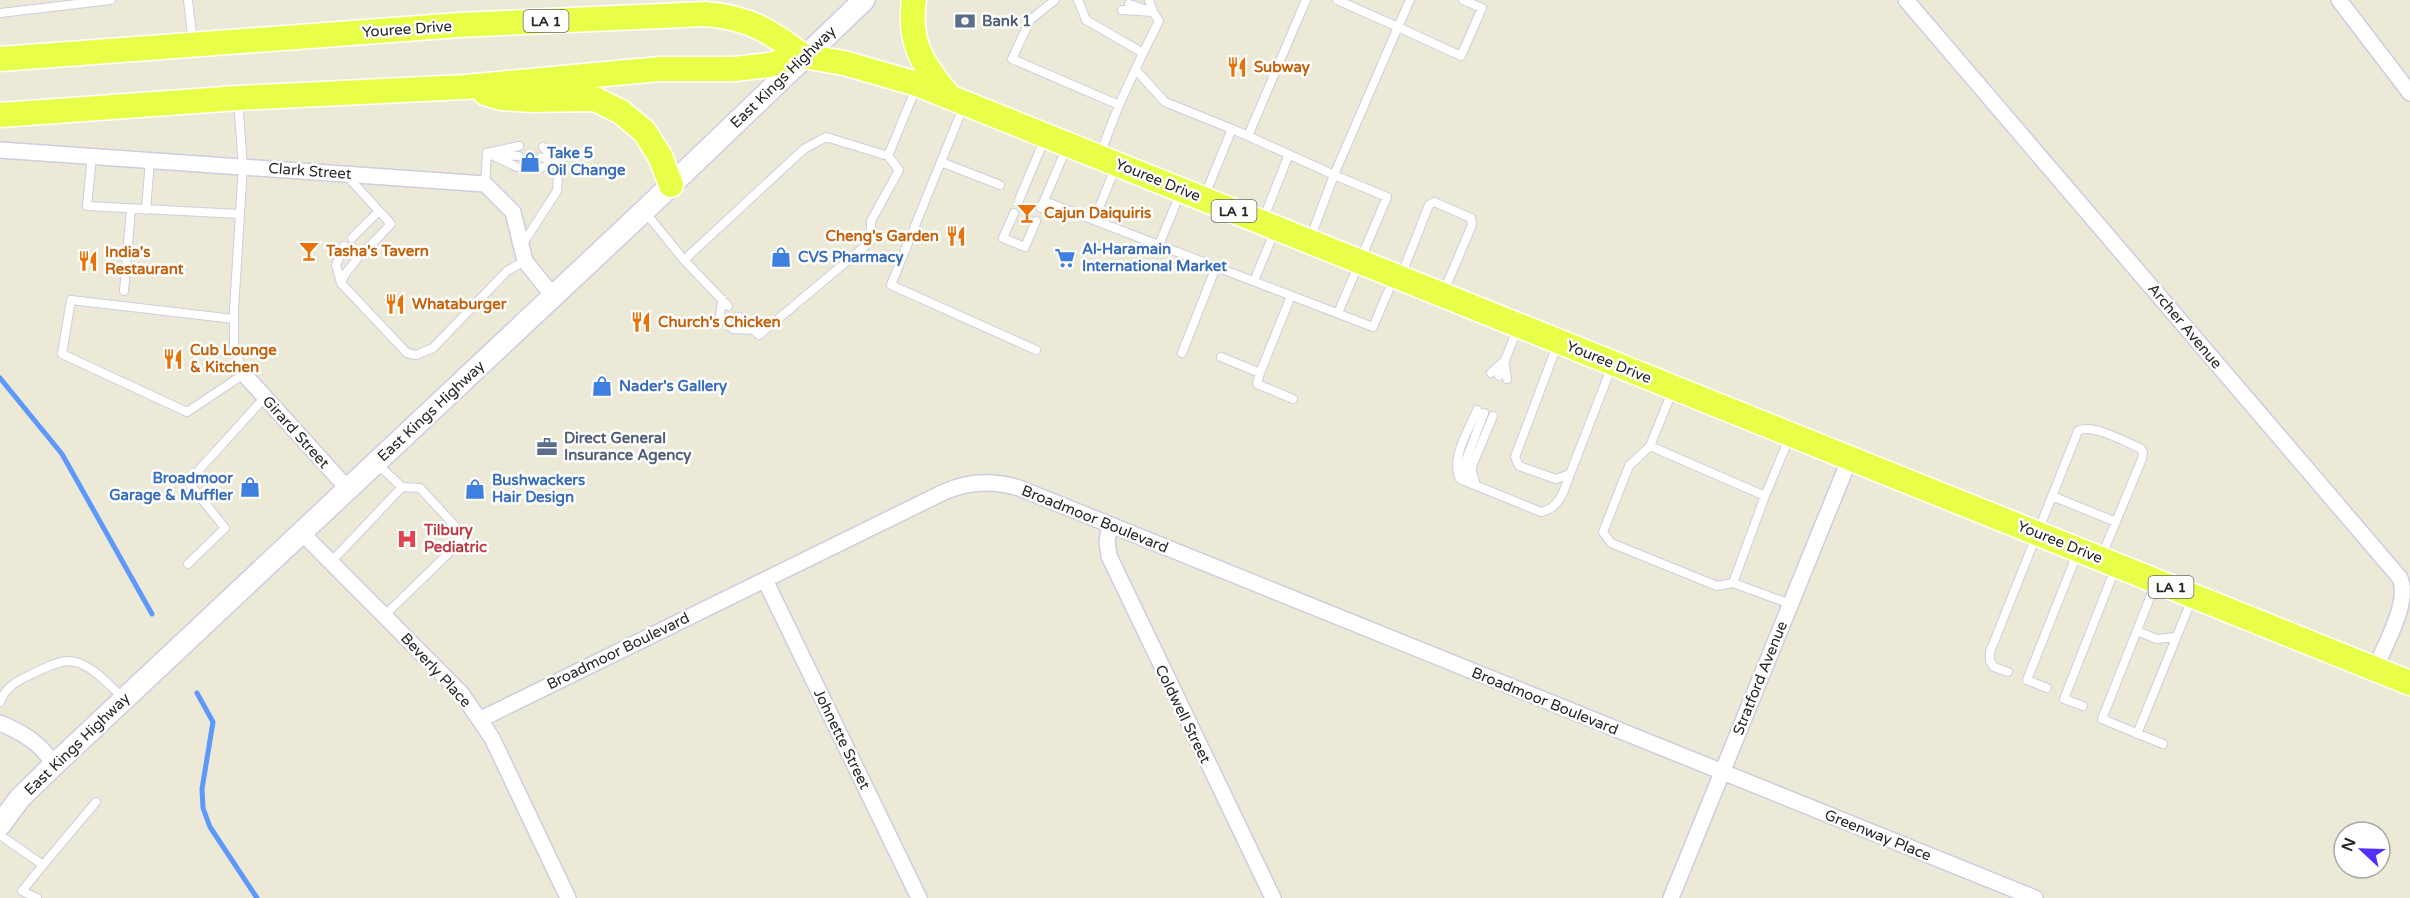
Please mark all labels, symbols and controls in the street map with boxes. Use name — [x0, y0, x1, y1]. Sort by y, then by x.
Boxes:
bank icon: Bank 1 — [953, 9, 977, 33]
road number: LA 1 — [524, 10, 568, 32]
place label: Bank 1 — [982, 12, 1031, 30]
street label: Youree Drive — [361, 17, 453, 41]
street label: East Kings Highway — [727, 22, 839, 132]
restaurant icon: Subway — [1225, 55, 1249, 79]
place label: Subway — [1254, 58, 1310, 77]
place label: Take 5 Oil Change — [546, 144, 626, 180]
shop icon: Take 5 Oil Change — [518, 150, 542, 174]
street label: Youree Drive — [1113, 155, 1203, 205]
street label: Clark Street — [268, 159, 352, 183]
road number: LA 1 — [1212, 200, 1256, 222]
bar icon: Cajun Daiquiris — [1015, 201, 1039, 225]
place label: Cajun Daiquiris — [1044, 204, 1151, 223]
restaurant icon: Cheng's Garden — [944, 224, 968, 248]
place label: Cheng's Garden — [826, 227, 939, 246]
bar icon: Tasha's Tavern — [297, 239, 321, 263]
place label: Al-Haramain International Market — [1082, 240, 1227, 275]
place label: Tasha's Tavern — [325, 242, 429, 260]
place label: India's Restaurant — [105, 243, 184, 278]
shop icon: CVS Pharmacy — [769, 245, 793, 269]
supermarket icon: Al-Haramain International Market — [1053, 246, 1077, 270]
place label: CVS Pharmacy — [798, 248, 903, 267]
restaurant icon: India's Restaurant — [76, 249, 100, 273]
street label: Archer Avenue — [2144, 280, 2226, 372]
restaurant icon: Whataburger — [383, 292, 407, 316]
place label: Whataburger — [412, 295, 507, 314]
restaurant icon: Church's Chicken — [629, 310, 653, 334]
place label: Church's Chicken — [658, 313, 781, 331]
street label: Youree Drive — [1564, 337, 1654, 387]
place label: Cub Lounge & Kitchen — [190, 341, 277, 376]
restaurant icon: Cub Lounge & Kitchen — [161, 347, 185, 371]
street label: East Kings Highway — [374, 357, 488, 465]
shop icon: Nader's Gallery — [590, 374, 614, 398]
place label: Nader's Gallery — [619, 377, 727, 396]
street label: Girard Street — [259, 392, 333, 472]
place label: Direct General Insurance Agency — [564, 429, 691, 465]
office icon: Direct General Insurance Agency — [535, 435, 559, 459]
place label: Broadmoor Garage & Muffler — [109, 469, 233, 505]
place label: Bushwackers Hair Design — [492, 471, 585, 507]
shop icon: Broadmoor Garage & Muffler — [238, 475, 262, 499]
shop icon: Bushwackers Hair Design — [463, 477, 487, 501]
street label: Broadmoor Boulevard — [1019, 481, 1171, 557]
street label: Youree Drive — [2015, 517, 2105, 567]
place label: Tilbury Pediatric — [423, 521, 487, 556]
hospital icon: Tilbury Pediatric — [395, 527, 419, 551]
road number: LA 1 — [2148, 576, 2194, 598]
street label: Broadmoor Boulevard — [544, 609, 692, 693]
street label: Stratford Avenue — [1729, 618, 1791, 738]
street label: Beverly Place — [397, 629, 475, 711]
street label: Coldwell Street — [1151, 662, 1215, 766]
street label: Broadmoor Boulevard — [1469, 663, 1621, 739]
street label: Johnette Street — [810, 686, 874, 792]
street label: East Kings Highway — [21, 689, 133, 799]
street label: Greenway Place — [1822, 805, 1934, 865]
north arrow — [2332, 820, 2392, 880]
text: N — [2337, 835, 2361, 854]

